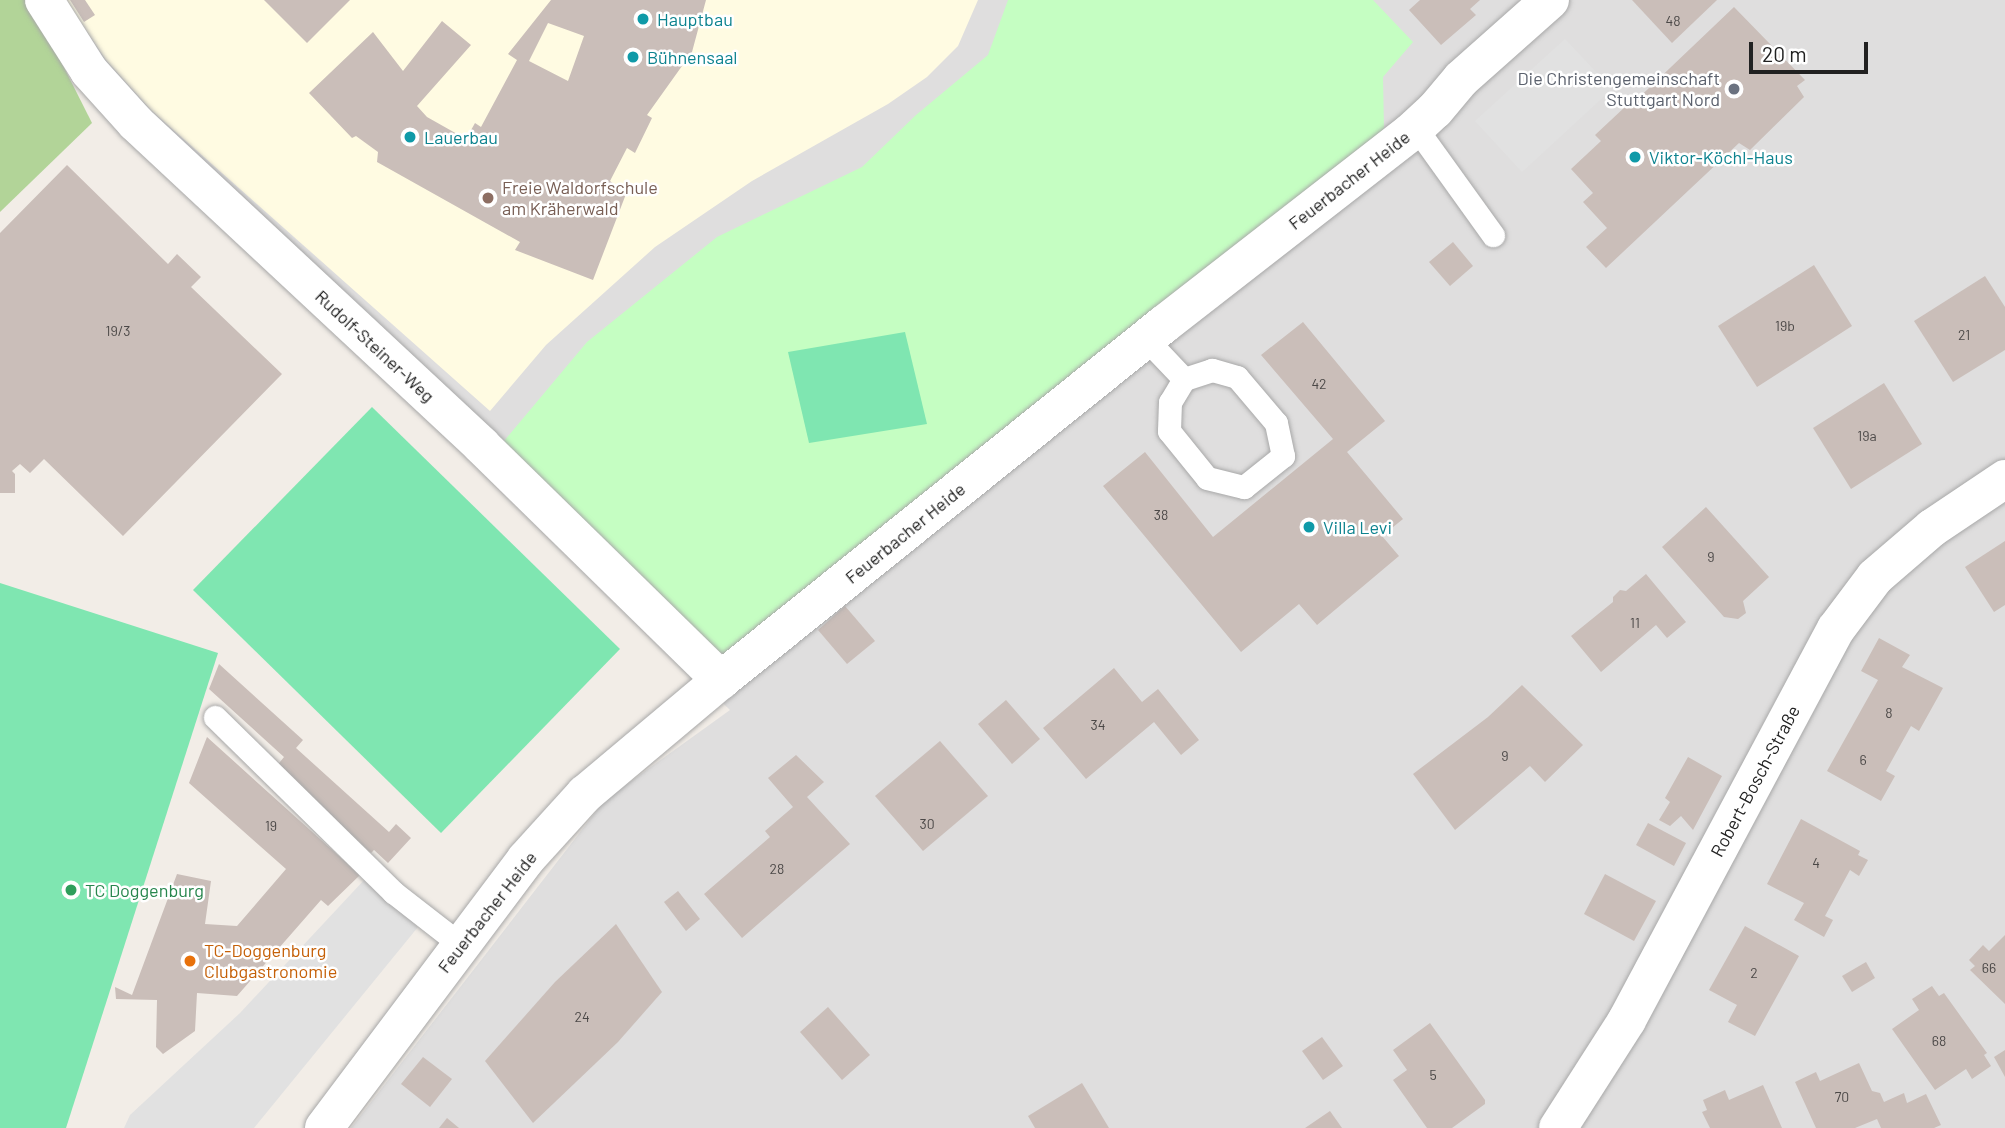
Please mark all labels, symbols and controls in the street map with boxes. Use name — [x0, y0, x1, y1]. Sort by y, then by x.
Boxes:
place label: Hauptbau — [657, 8, 733, 30]
marker: Hauptbau — [635, 11, 651, 27]
house number: 48 — [1665, 13, 1681, 29]
scale bar — [1753, 28, 1872, 72]
text: 20 m — [1762, 41, 1807, 66]
place label: Bühnensaal — [647, 46, 738, 68]
marker: Bühnensaal — [625, 49, 641, 65]
place label: Die Christengemeinschaft Stuttgart Nord — [1517, 68, 1720, 110]
marker: Die Christengemeinschaft Stuttgart Nord — [1726, 81, 1742, 97]
place label: Lauerbau — [424, 126, 498, 148]
street label: Feuerbacher Heide — [1284, 126, 1414, 234]
marker: Lauerbau — [402, 129, 418, 145]
place label: Viktor-Köchl-Haus — [1649, 146, 1793, 168]
marker: Viktor-Köchl-Haus — [1627, 149, 1643, 165]
place label: Freie Waldorfschule am Kräherwald — [502, 177, 658, 220]
marker: Freie Waldorfschule am Kräherwald — [480, 190, 496, 206]
street label: Rudolf-Steiner-Weg — [311, 285, 439, 407]
house number: 19b — [1775, 318, 1795, 334]
house number: 19/3 — [105, 323, 131, 339]
house number: 21 — [1958, 327, 1970, 343]
house number: 42 — [1311, 376, 1327, 392]
house number: 19a — [1857, 428, 1877, 444]
street label: Feuerbacher Heide — [841, 478, 969, 588]
house number: 38 — [1154, 507, 1168, 523]
place label: Villa Levi — [1323, 516, 1392, 538]
marker: Villa Levi — [1301, 519, 1317, 535]
house number: 9 — [1707, 549, 1715, 565]
house number: 11 — [1630, 615, 1640, 631]
street label: Robert-Bosch-Straße — [1706, 702, 1804, 860]
house number: 8 — [1885, 705, 1893, 721]
house number: 34 — [1091, 717, 1105, 733]
house number: 9 — [1501, 748, 1509, 764]
house number: 6 — [1859, 752, 1867, 768]
house number: 30 — [919, 816, 935, 832]
house number: 19 — [265, 818, 277, 834]
street label: Feuerbacher Heide — [433, 847, 541, 977]
house number: 4 — [1812, 855, 1820, 871]
house number: 28 — [770, 861, 784, 877]
place label: TC Doggenburg — [85, 879, 204, 901]
marker: TC Doggenburg — [63, 882, 79, 898]
place label: TC-Doggenburg Clubgastronomie — [204, 940, 337, 982]
marker: TC-Doggenburg Clubgastronomie — [182, 953, 198, 969]
house number: 66 — [1982, 960, 1996, 976]
house number: 2 — [1750, 965, 1758, 981]
house number: 24 — [574, 1009, 590, 1025]
house number: 68 — [1932, 1033, 1946, 1049]
house number: 5 — [1429, 1067, 1437, 1083]
house number: 70 — [1835, 1089, 1849, 1105]

